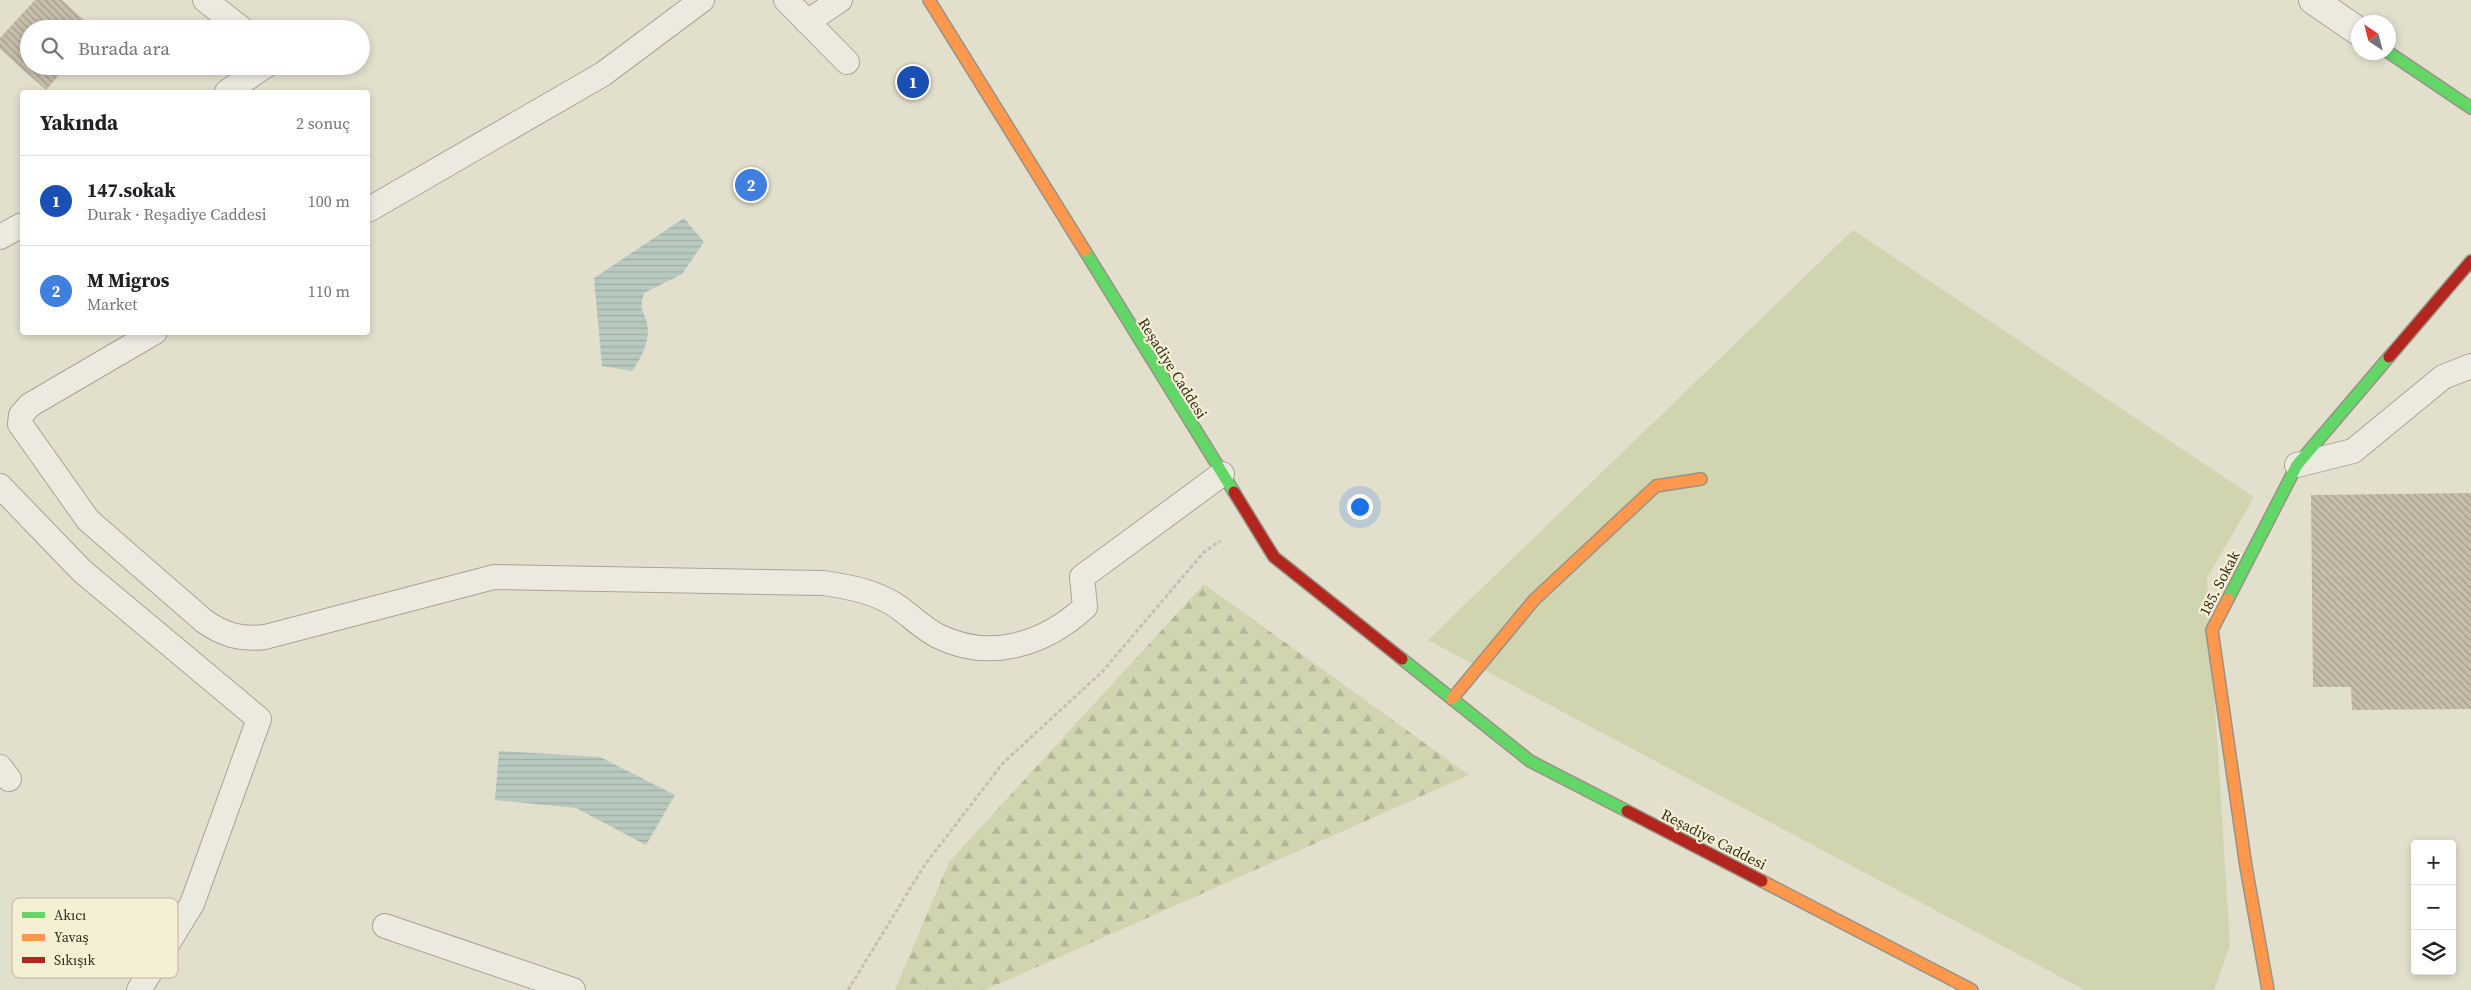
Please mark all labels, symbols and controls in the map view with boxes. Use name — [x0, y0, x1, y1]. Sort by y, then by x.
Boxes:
north arrow — [2351, 15, 2396, 60]
search box — [20, 20, 370, 75]
icon: search — [38, 34, 66, 62]
text: Burada ara — [78, 35, 170, 61]
pin: 1 — [897, 63, 929, 101]
text: Yakında — [40, 108, 118, 137]
text: 2 sonuç — [296, 112, 350, 134]
pin: 2 — [735, 166, 767, 204]
text: 147.sokak — [87, 177, 176, 203]
text: 1 — [52, 190, 60, 212]
text: 100 m — [308, 190, 350, 212]
text: Durak · Reşadiye Caddesi — [87, 203, 267, 225]
text: M Migros — [87, 267, 169, 293]
text: 2 — [52, 280, 60, 302]
text: 110 m — [308, 280, 350, 302]
text: Market — [87, 293, 138, 315]
street label: Reşadiye Caddesi — [1134, 313, 1212, 423]
your location — [1347, 494, 1373, 520]
street label: 185. Sokak — [2194, 546, 2245, 619]
street label: Reşadiye Caddesi — [1658, 803, 1770, 875]
map controls — [2411, 840, 2456, 975]
button: + — [2411, 840, 2456, 885]
button: − — [2411, 885, 2456, 930]
legend — [12, 898, 178, 978]
text: Akıcı — [54, 905, 86, 925]
text: Yavaş — [54, 927, 89, 947]
button: layers — [2411, 930, 2456, 975]
text: Sıkışık — [54, 950, 95, 970]

